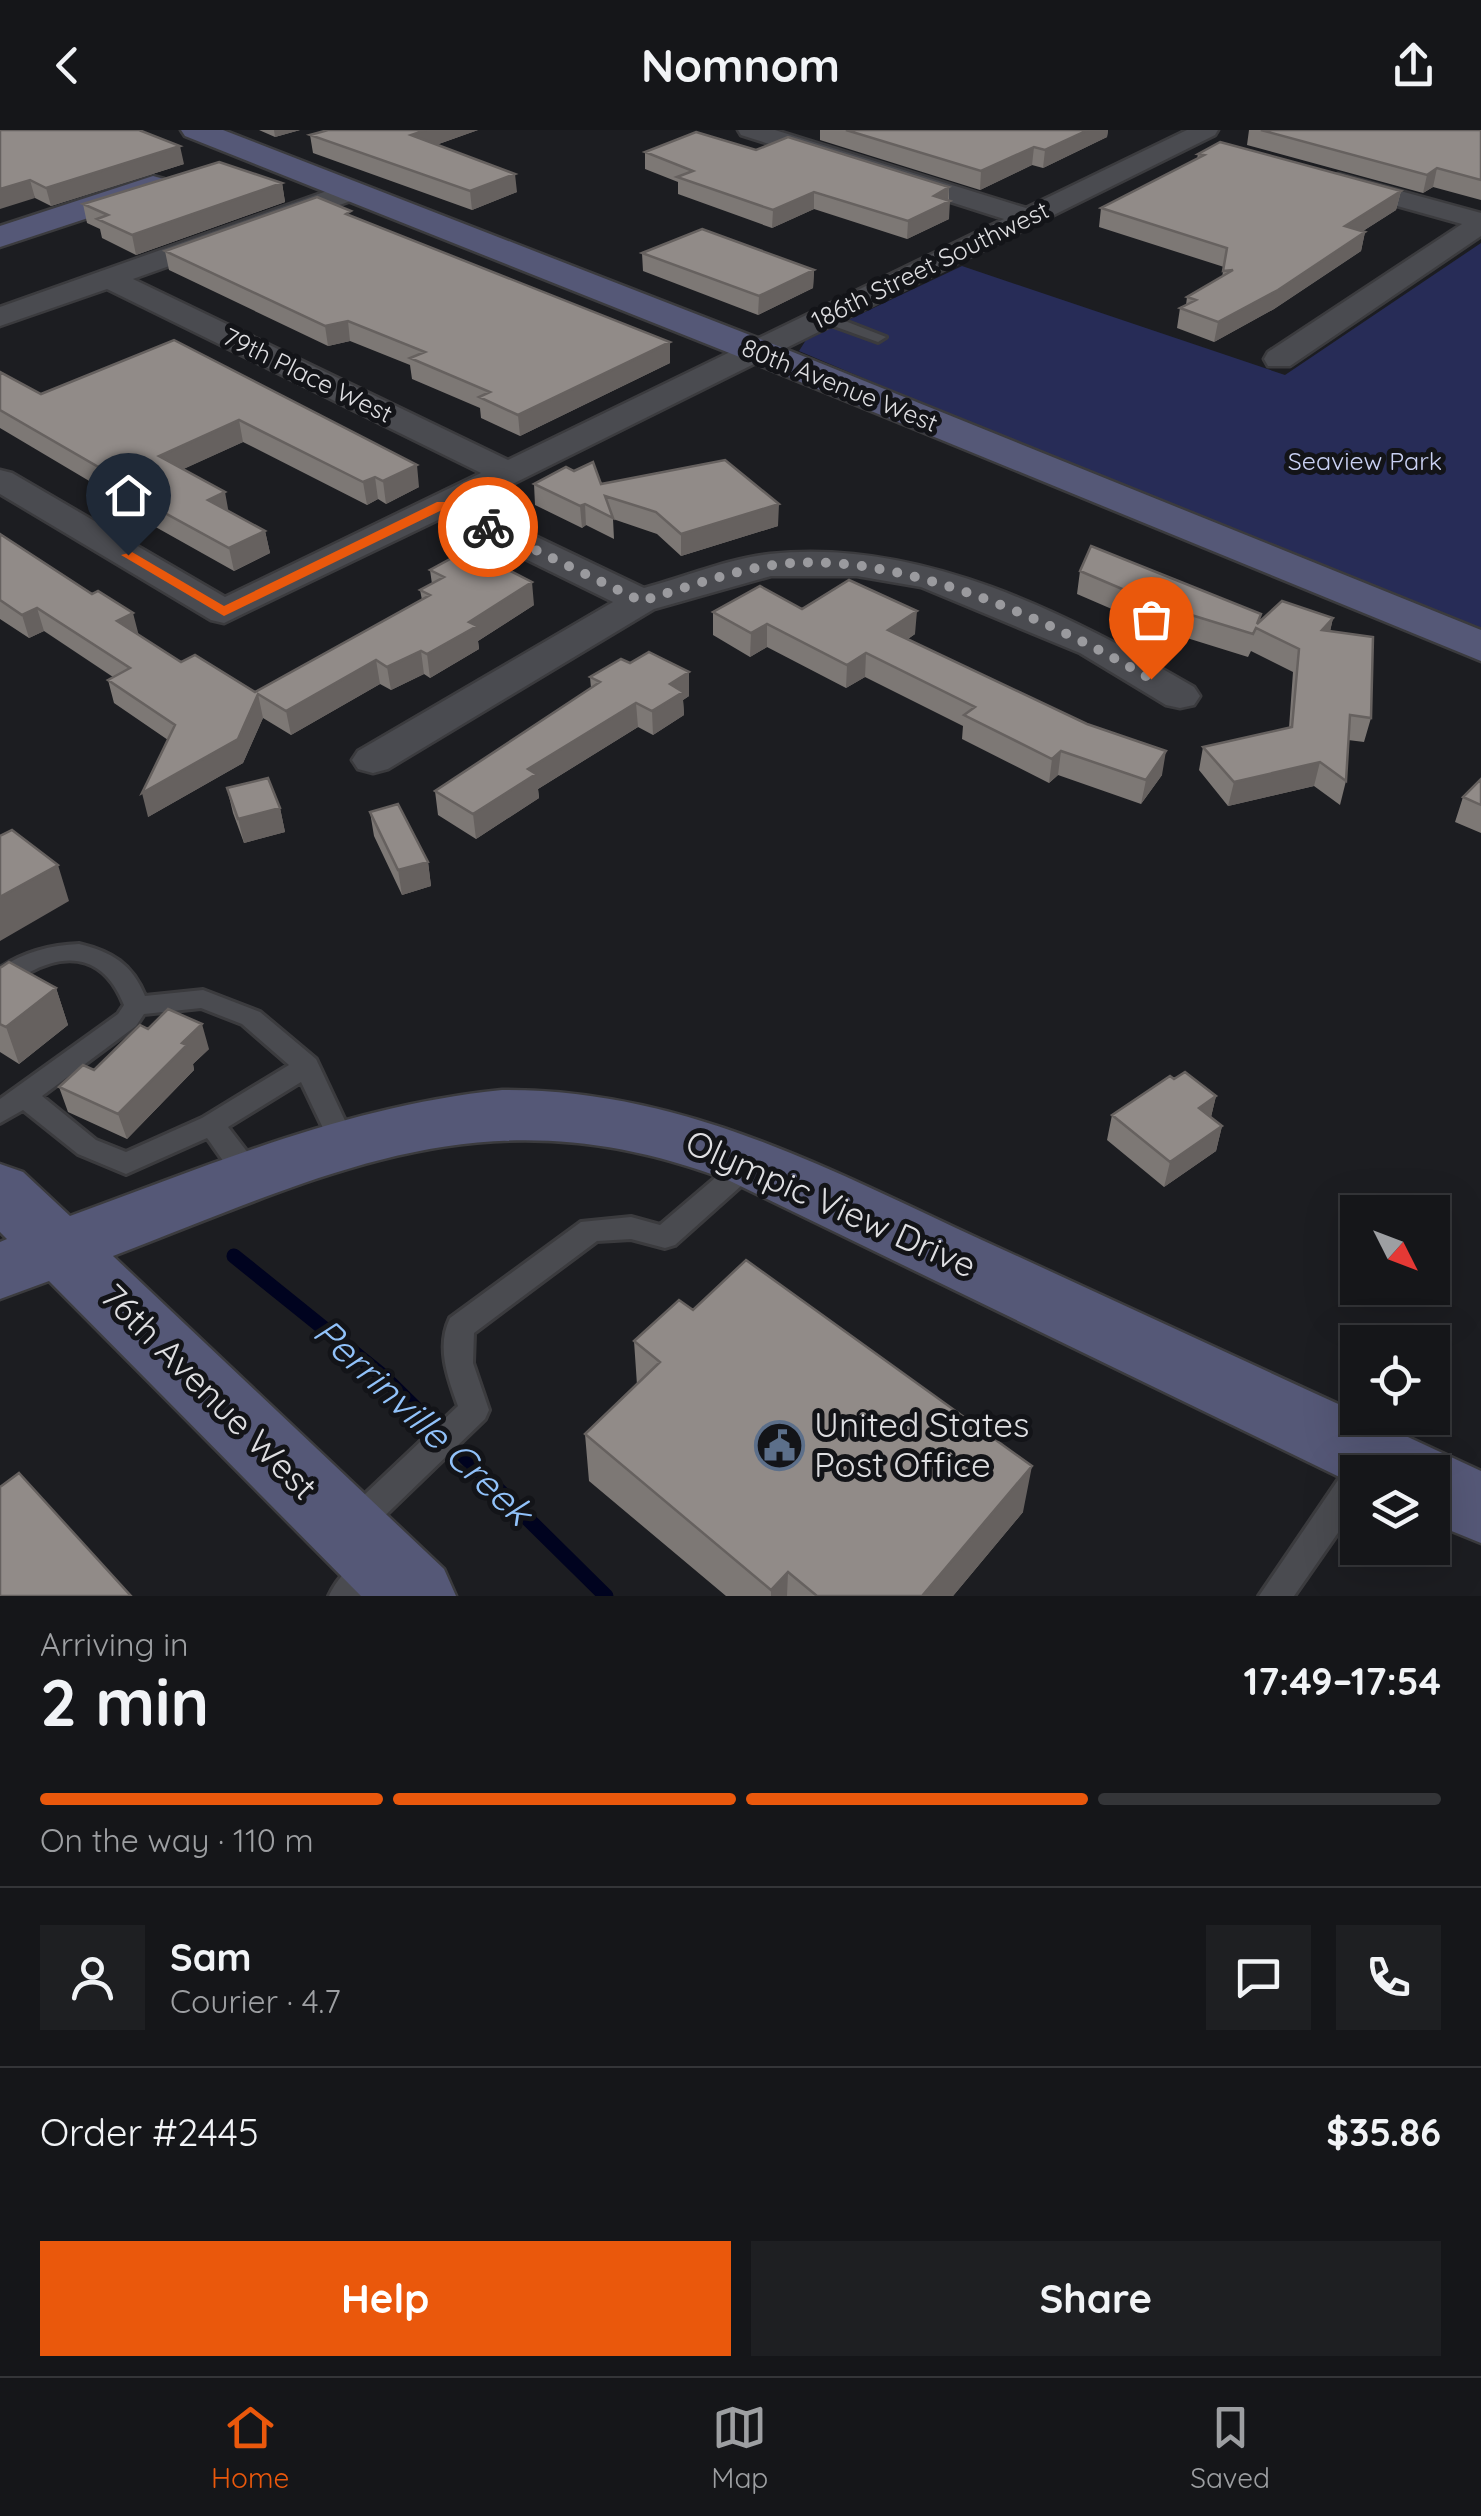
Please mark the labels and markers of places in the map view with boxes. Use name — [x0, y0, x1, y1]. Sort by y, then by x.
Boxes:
pin — [86, 453, 171, 556]
pin — [1109, 577, 1194, 680]
place label: United States Post Office — [814, 1402, 1030, 1486]
public building icon: United States Post Office — [753, 1419, 805, 1471]

